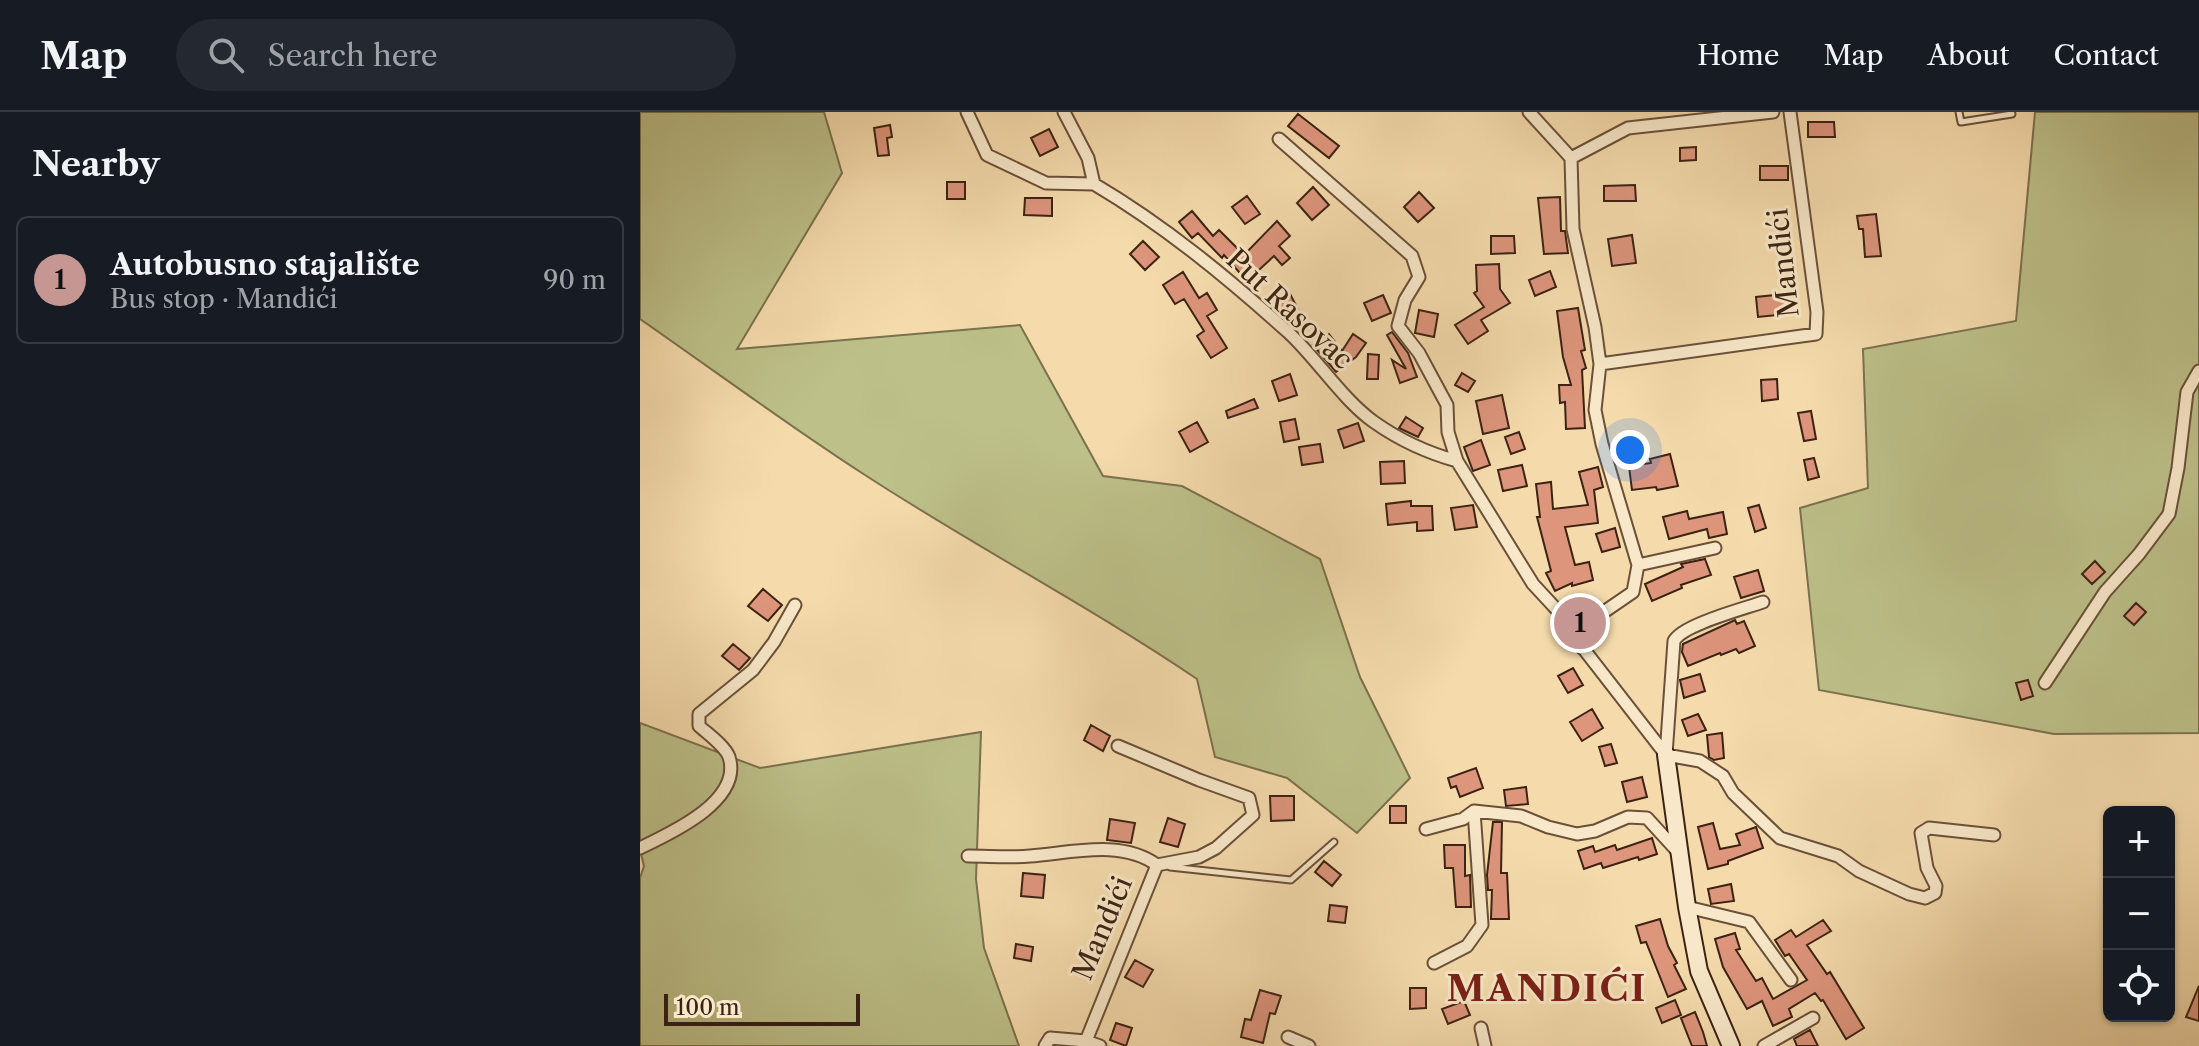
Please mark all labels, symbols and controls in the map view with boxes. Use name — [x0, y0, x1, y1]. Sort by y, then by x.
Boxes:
search box — [176, 19, 736, 91]
text: Map — [40, 32, 128, 79]
icon: search — [204, 33, 248, 77]
text: Search here — [268, 37, 438, 74]
text: Home — [1697, 38, 1779, 72]
text: Map — [1823, 38, 1883, 72]
text: About — [1927, 38, 2009, 72]
text: Contact — [2053, 38, 2159, 72]
text: Nearby — [32, 143, 160, 185]
street label: Mandići — [1760, 207, 1806, 319]
street label: Put Rasovac — [1220, 242, 1360, 376]
text: Autobusno stajalište — [110, 246, 420, 283]
text: 1 — [54, 264, 66, 296]
text: 90 m — [543, 264, 606, 296]
text: Bus stop · Mandići — [110, 283, 338, 315]
your location — [1610, 430, 1650, 470]
pin: 1 — [1554, 593, 1606, 653]
map controls — [2103, 806, 2175, 1022]
button: + — [2103, 806, 2175, 878]
street label: Mandići — [1065, 871, 1139, 985]
button: − — [2103, 878, 2175, 950]
button: locate — [2103, 950, 2175, 1022]
district label: MANDIĆI — [1446, 966, 1648, 1010]
scale bar — [664, 990, 860, 1026]
text: 100 m — [676, 994, 739, 1021]

